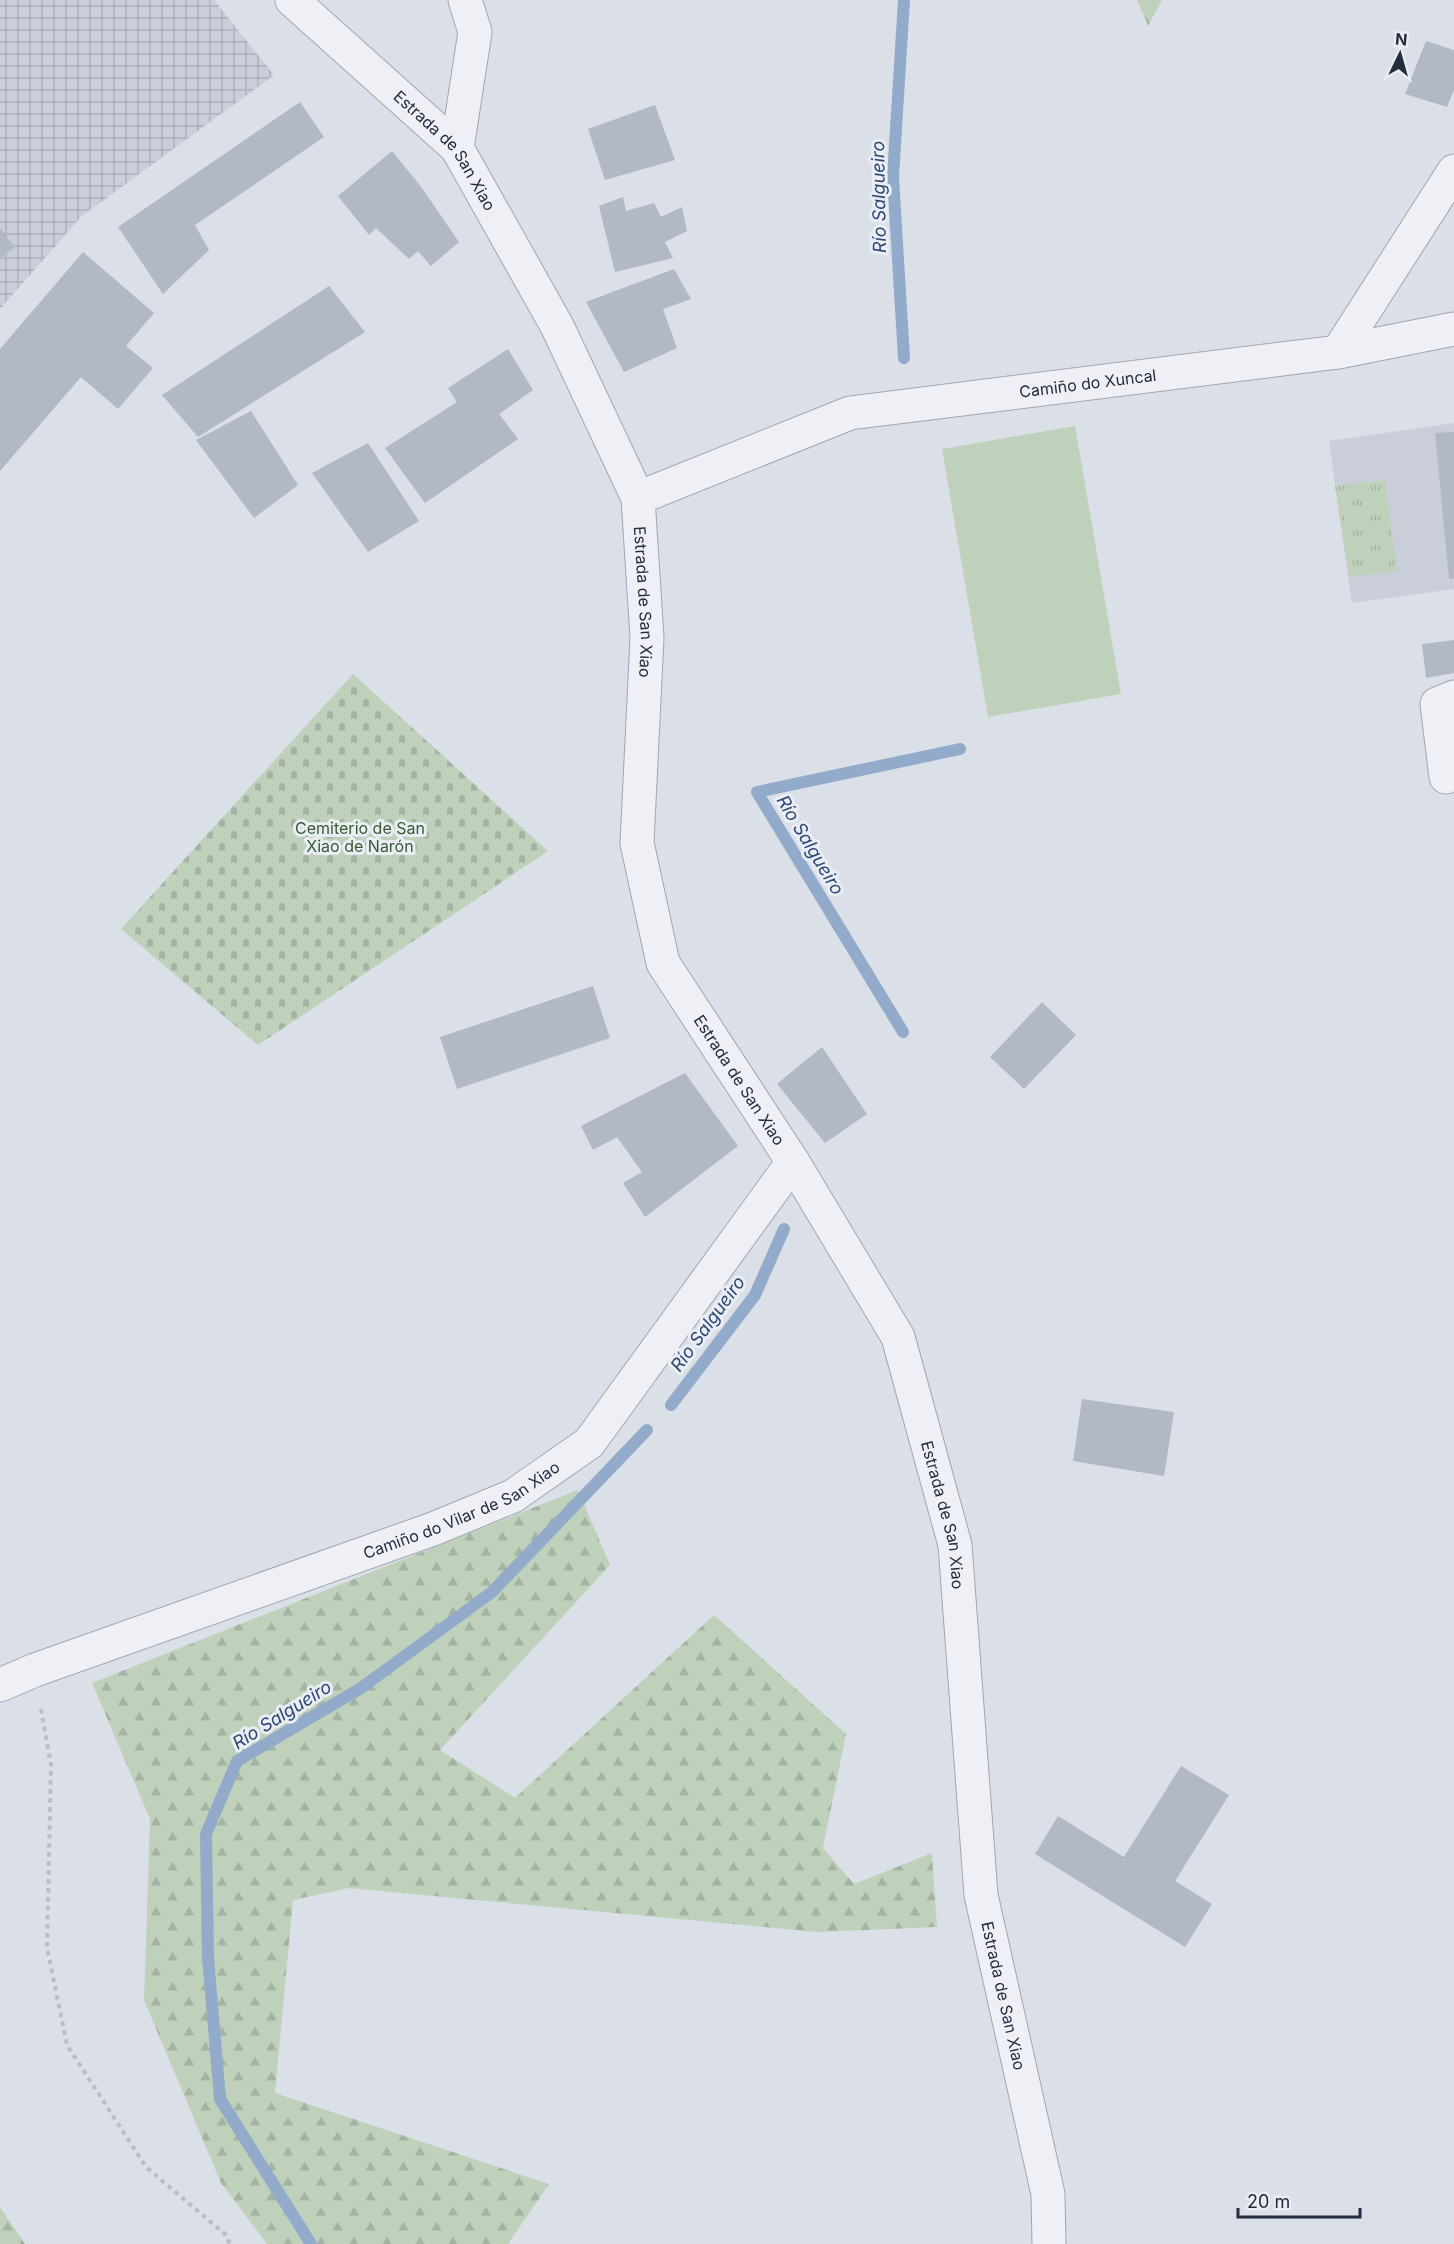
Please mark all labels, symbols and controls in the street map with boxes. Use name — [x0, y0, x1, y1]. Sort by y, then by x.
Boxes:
north arrow — [1370, 24, 1430, 84]
text: N — [1394, 29, 1408, 50]
street label: Estrada de San Xiao — [390, 86, 500, 214]
water label: Río Salgueiro — [867, 141, 890, 253]
street label: Camiño do Xuncal — [1018, 365, 1157, 402]
street label: Estrada de San Xiao — [630, 525, 657, 678]
water label: Río Salgueiro — [772, 791, 848, 898]
park label: Cemiterio de San Xiao de Narón — [295, 818, 425, 856]
street label: Estrada de San Xiao — [690, 1011, 789, 1149]
water label: Río Salgueiro — [666, 1272, 749, 1375]
street label: Estrada de San Xiao — [917, 1439, 968, 1590]
street label: Camiño do Vilar de San Xiao — [360, 1457, 563, 1563]
water label: Río Salgueiro — [228, 1676, 335, 1753]
street label: Estrada de San Xiao — [977, 1920, 1030, 2072]
scale bar — [1238, 2181, 1360, 2219]
text: 20 m — [1247, 2191, 1290, 2212]

